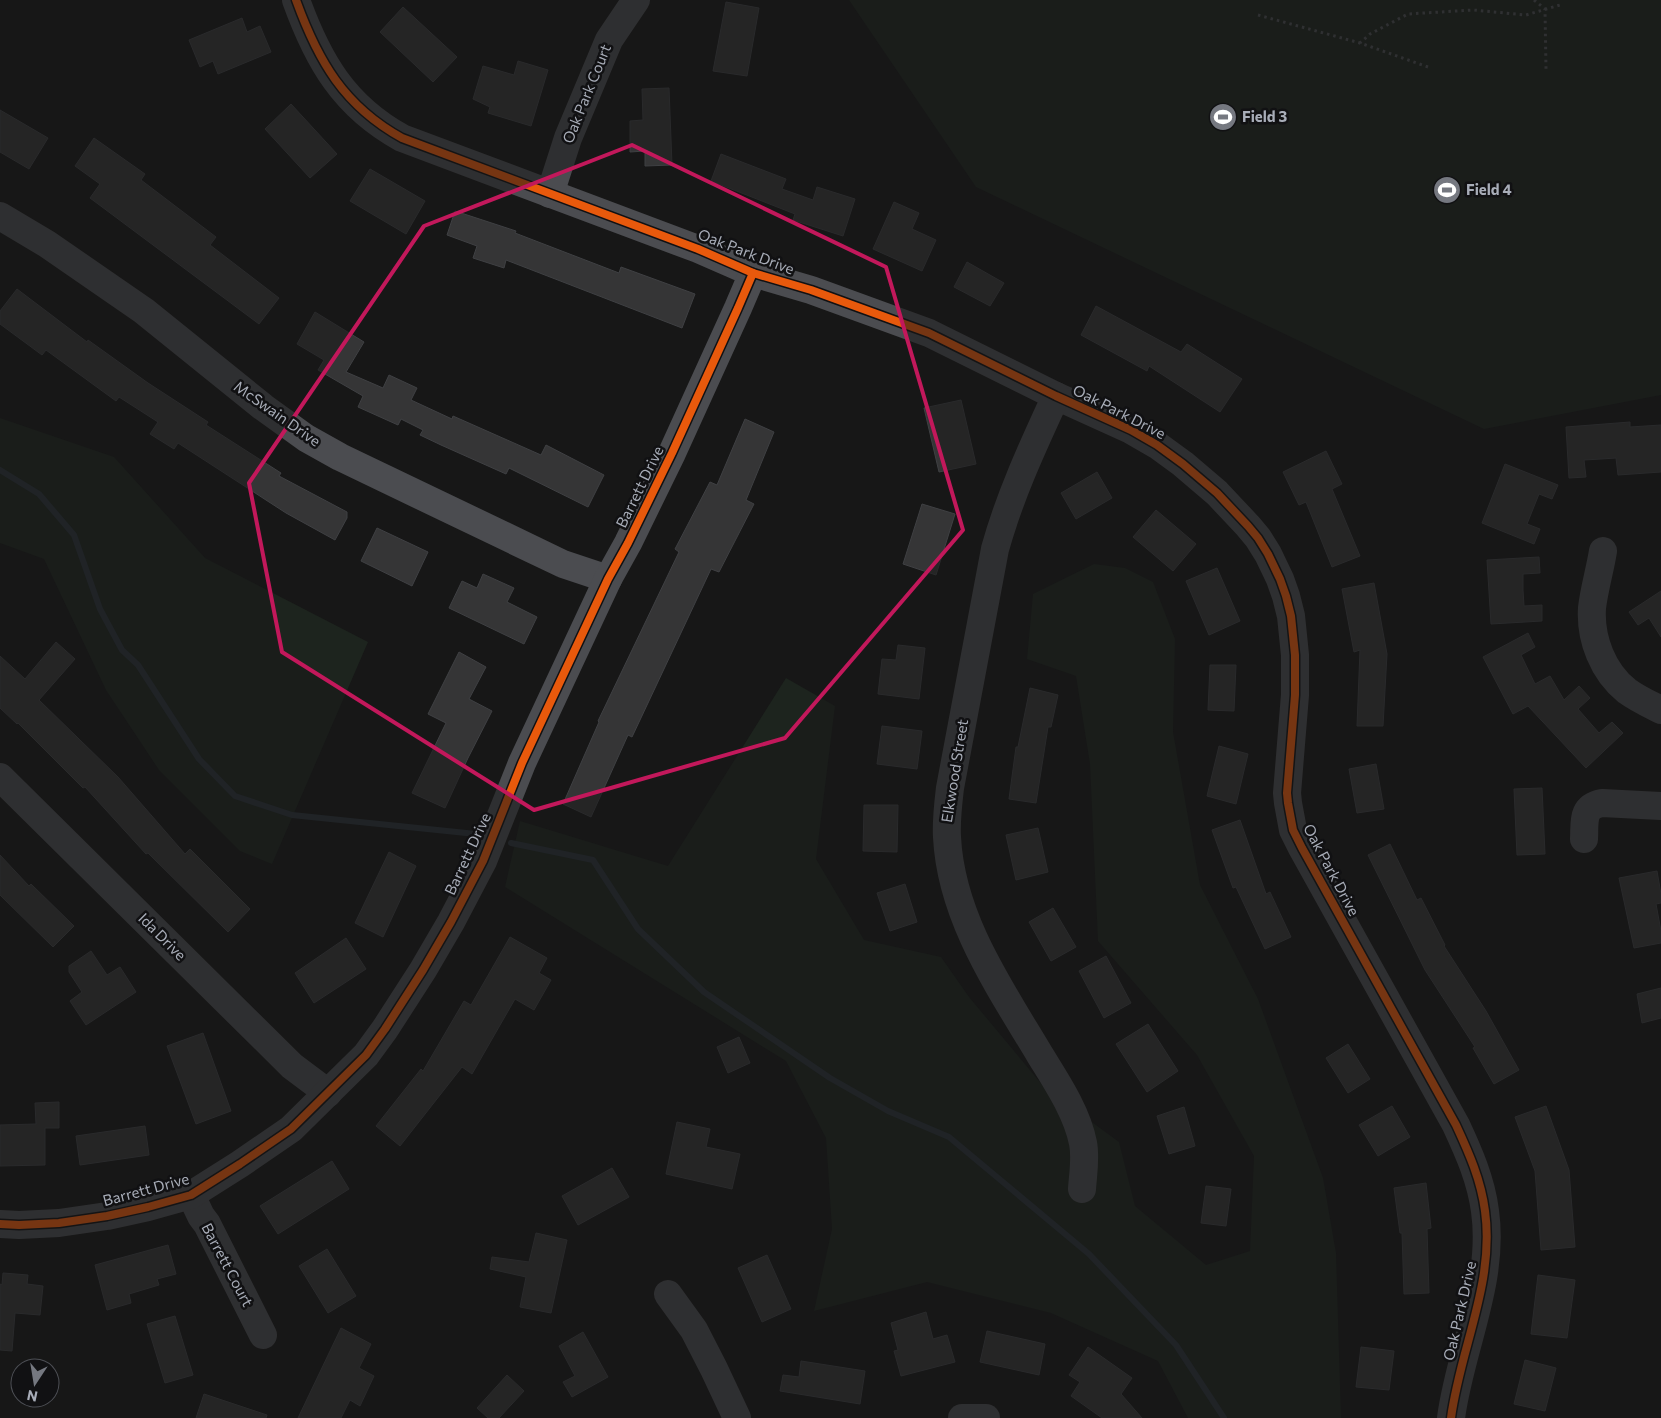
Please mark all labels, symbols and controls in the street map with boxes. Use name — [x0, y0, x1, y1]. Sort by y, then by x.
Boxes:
street label: Oak Park Court — [558, 42, 614, 146]
sports icon: Field 3 — [1208, 102, 1238, 132]
place label: Field 3 — [1242, 107, 1287, 125]
sports icon: Field 4 — [1432, 175, 1462, 205]
place label: Field 4 — [1466, 180, 1512, 198]
street label: Oak Park Drive — [696, 224, 797, 278]
street label: McSwain Drive — [231, 377, 324, 450]
street label: Oak Park Drive — [1070, 380, 1169, 442]
street label: Barrett Drive — [612, 443, 667, 530]
street label: Elkwood Street — [937, 718, 971, 824]
street label: Barrett Drive — [440, 810, 494, 897]
street label: Oak Park Drive — [1300, 820, 1364, 919]
street label: Ida Drive — [135, 909, 190, 964]
street label: Barrett Drive — [101, 1169, 191, 1209]
street label: Barrett Court — [198, 1220, 257, 1309]
street label: Oak Park Drive — [1439, 1259, 1479, 1362]
north arrow — [10, 1358, 60, 1408]
text: N — [25, 1387, 39, 1406]

